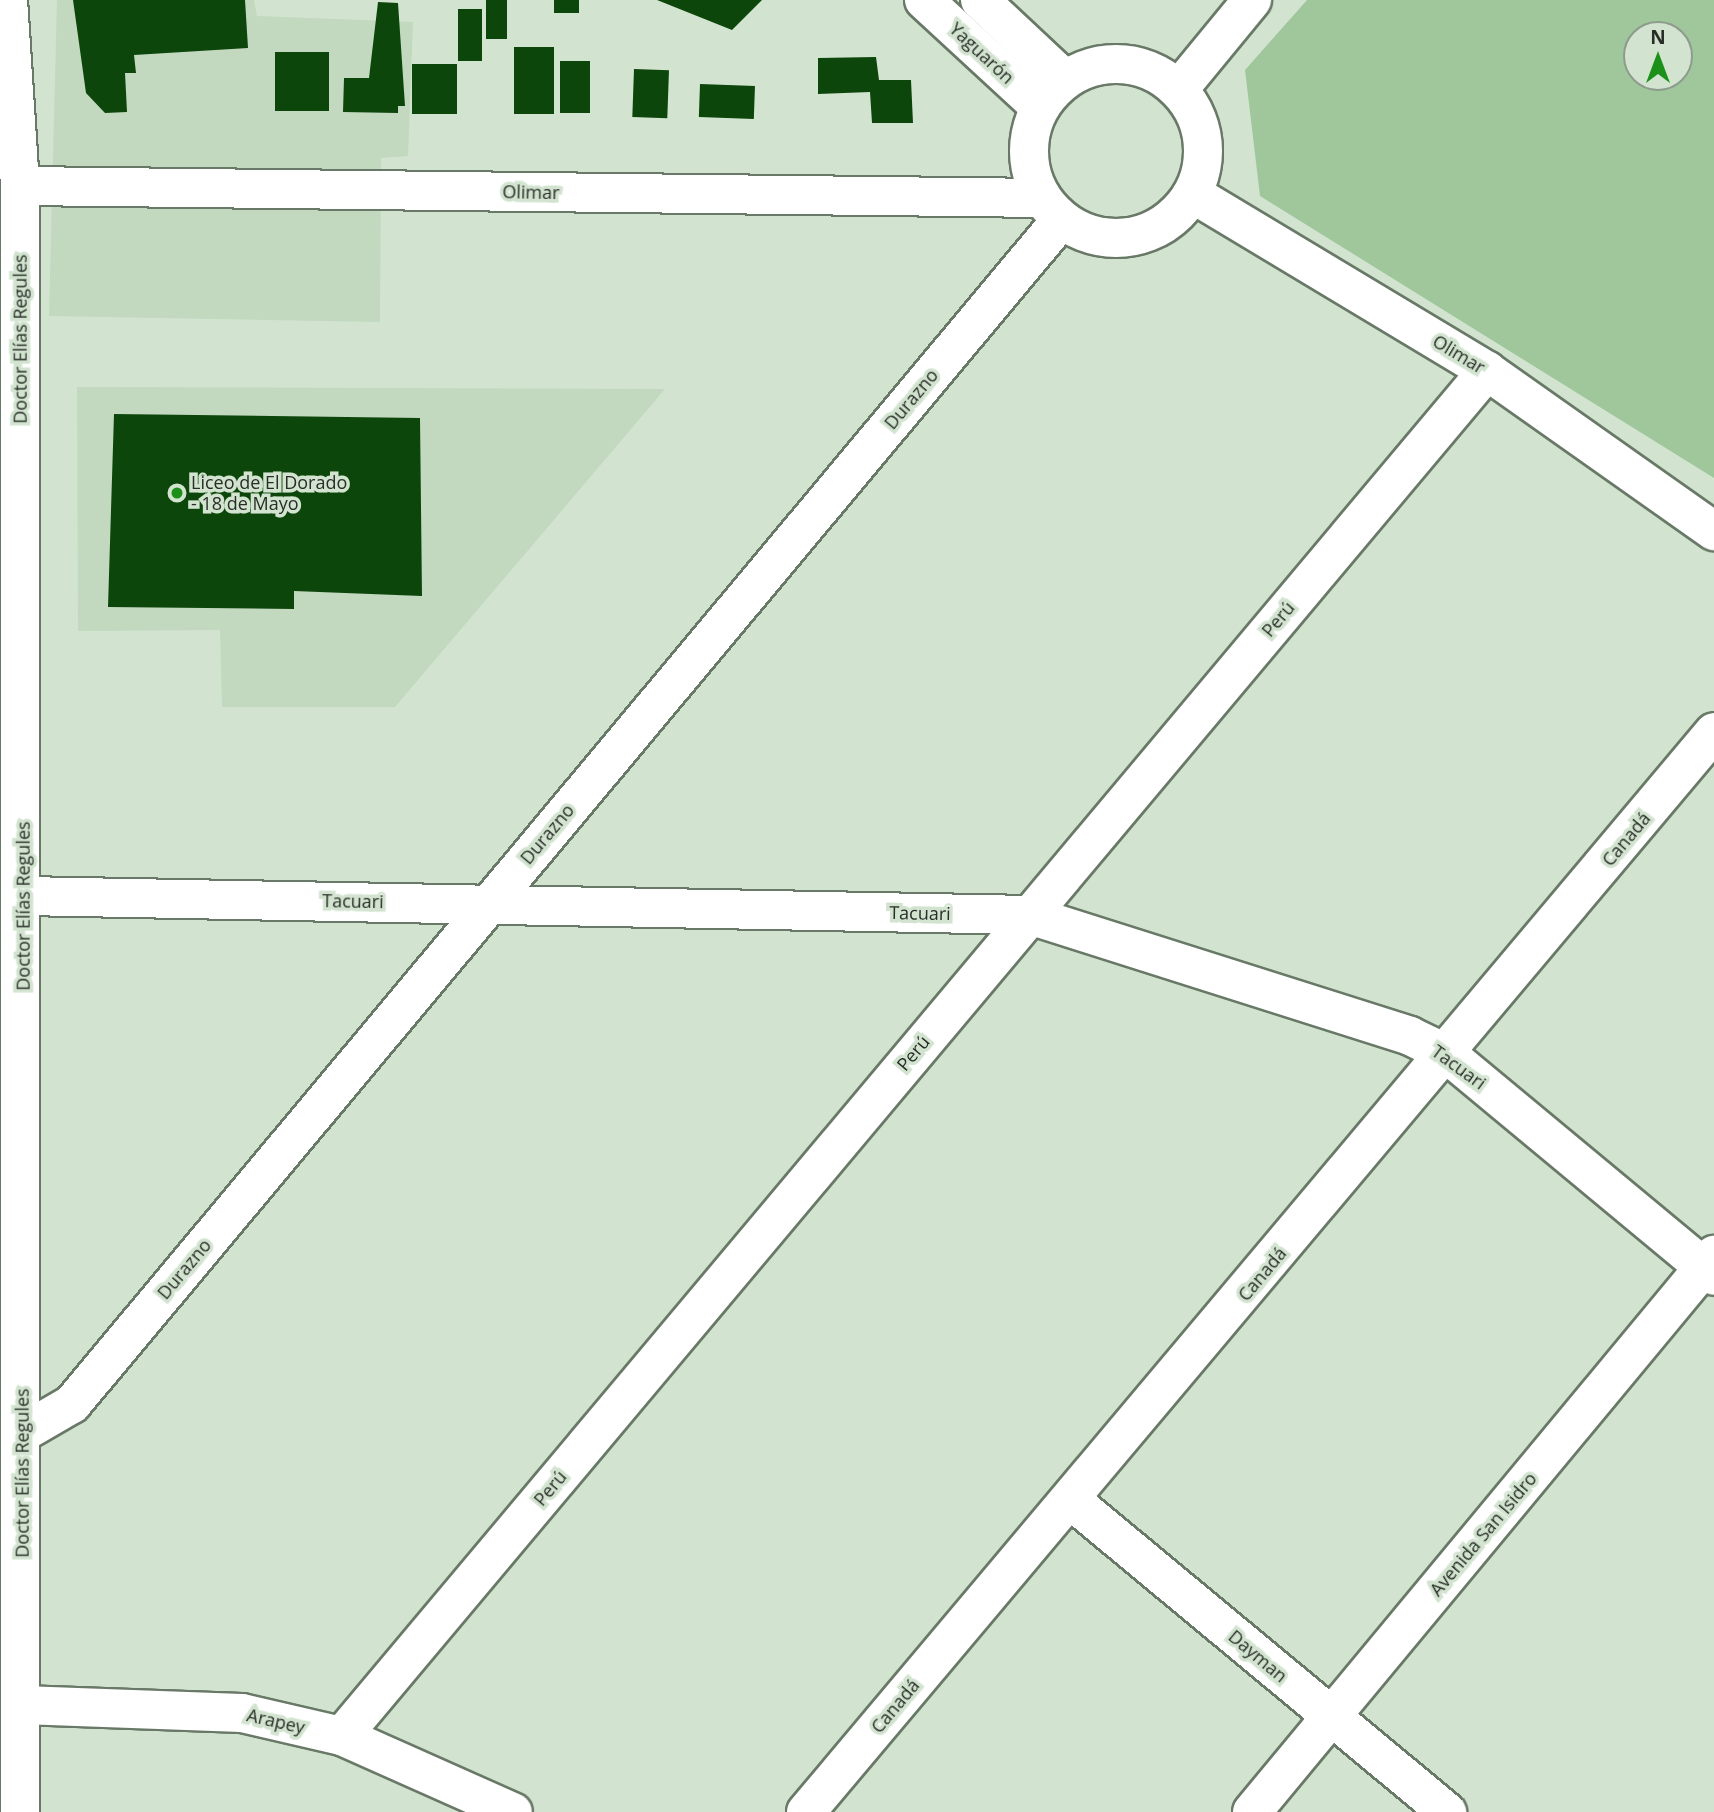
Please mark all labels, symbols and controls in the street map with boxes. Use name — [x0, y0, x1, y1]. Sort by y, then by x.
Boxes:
street label: Yaguarón — [945, 18, 1019, 88]
north arrow — [1623, 21, 1693, 91]
text: N — [1650, 24, 1666, 50]
street label: Olimar — [502, 181, 560, 203]
street label: Doctor Elías Regules — [9, 254, 31, 424]
street label: Olimar — [1429, 330, 1489, 378]
street label: Durazno — [880, 365, 942, 433]
place label: Liceo de El Dorado - 18 de Mayo — [191, 472, 347, 514]
marker: Liceo de El Dorado - 18 de Mayo — [169, 485, 185, 501]
street label: Perú — [1257, 597, 1299, 641]
street label: Durazno — [516, 800, 578, 868]
street label: Canadá — [1597, 808, 1655, 870]
street label: Doctor Elías Regules — [12, 821, 34, 991]
street label: Tacuari — [322, 890, 384, 912]
street label: Tacuari — [889, 902, 951, 924]
street label: Perú — [892, 1031, 934, 1075]
street label: Tacuari — [1428, 1040, 1490, 1094]
street label: Durazno — [153, 1235, 215, 1303]
street label: Canadá — [1233, 1243, 1291, 1305]
street label: Doctor Elías Regules — [11, 1388, 33, 1558]
street label: Perú — [529, 1466, 571, 1510]
street label: Avenida San Isidro — [1425, 1468, 1541, 1600]
street label: Dayman — [1224, 1625, 1292, 1687]
street label: Canadá — [866, 1675, 924, 1737]
street label: Arapey — [245, 1704, 307, 1738]

